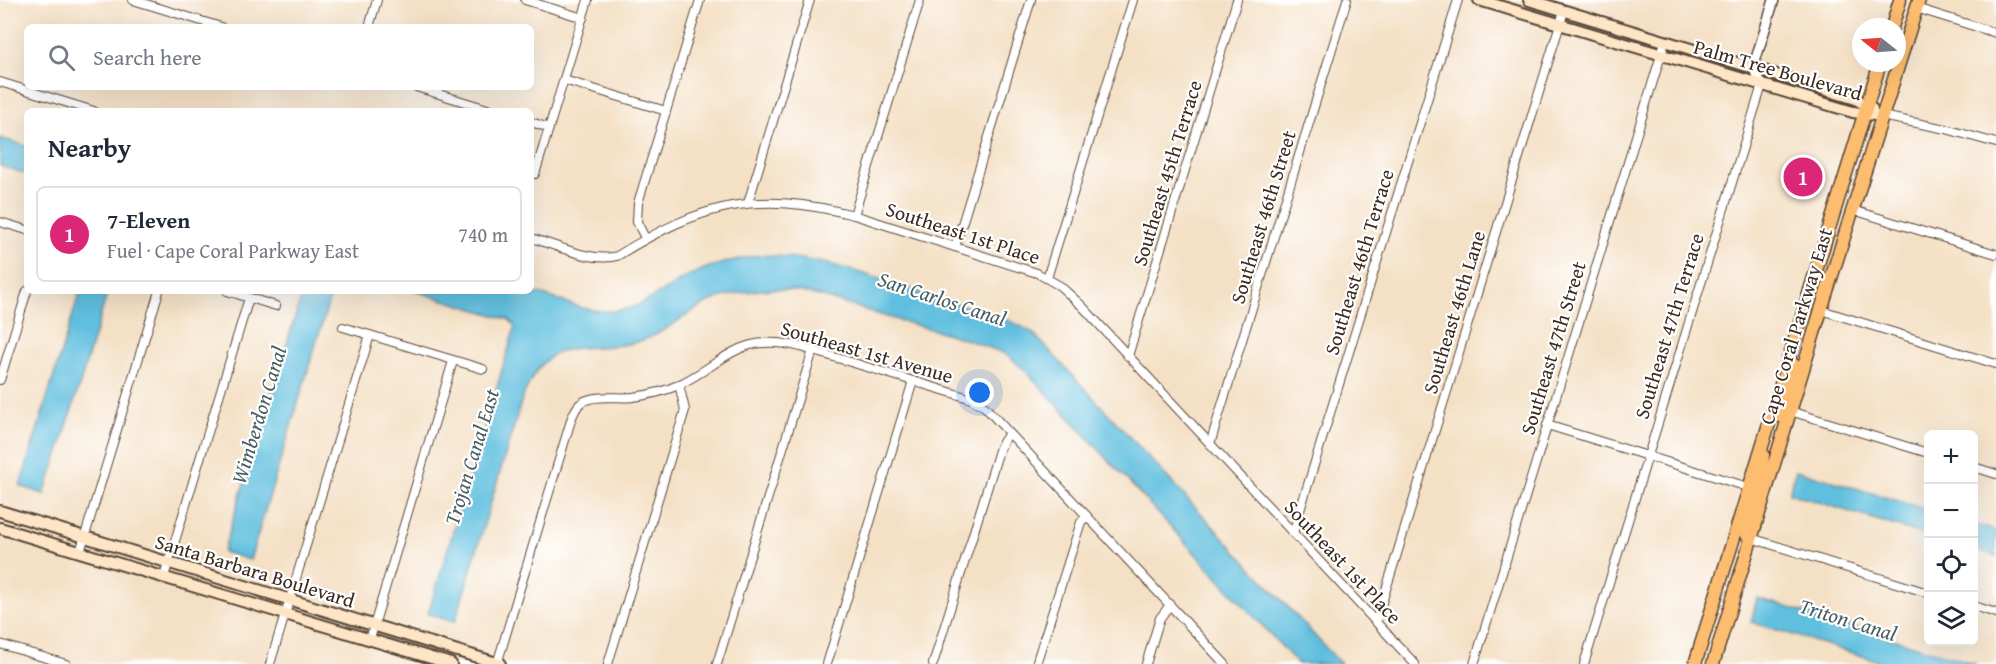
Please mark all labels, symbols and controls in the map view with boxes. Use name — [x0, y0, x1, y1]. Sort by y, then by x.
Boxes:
north arrow — [1852, 18, 1906, 72]
search box — [24, 24, 534, 90]
street label: Palm Tree Boulevard — [1691, 32, 1866, 108]
icon: search — [45, 41, 78, 74]
text: Search here — [93, 41, 202, 73]
street label: Southeast 45th Terrace — [1124, 76, 1209, 269]
street label: Southeast 46th Street — [1222, 127, 1303, 307]
text: Nearby — [48, 128, 131, 167]
pin: 1 — [1784, 154, 1822, 200]
street label: Southeast 46th Terrace — [1316, 165, 1401, 358]
street label: Southeast 1st Place — [882, 194, 1044, 271]
text: 7-Eleven — [107, 204, 190, 236]
text: 1 — [64, 220, 75, 249]
text: 740 m — [458, 220, 508, 249]
street label: Cape Coral Parkway East — [1752, 224, 1839, 428]
street label: Southeast 46th Lane — [1415, 227, 1492, 397]
street label: Southeast 47th Terrace — [1626, 229, 1711, 422]
text: Fuel · Cape Coral Parkway East — [107, 236, 359, 265]
street label: Southeast 47th Street — [1512, 258, 1593, 438]
water label: San Carlos Canal — [874, 263, 1010, 334]
street label: Southeast 1st Avenue — [778, 313, 957, 390]
water label: Wimberdon Canal — [223, 342, 294, 487]
your location — [965, 378, 994, 407]
water label: Trojan Canal East — [436, 385, 507, 529]
map controls — [1924, 430, 1978, 646]
button: + — [1924, 430, 1978, 484]
button: − — [1924, 484, 1978, 538]
street label: Southeast 1st Place — [1278, 493, 1409, 630]
street label: Santa Barbara Boulevard — [152, 526, 359, 615]
button: locate — [1924, 538, 1978, 592]
water label: Triton Canal — [1796, 590, 1901, 649]
button: layers — [1924, 592, 1978, 646]

